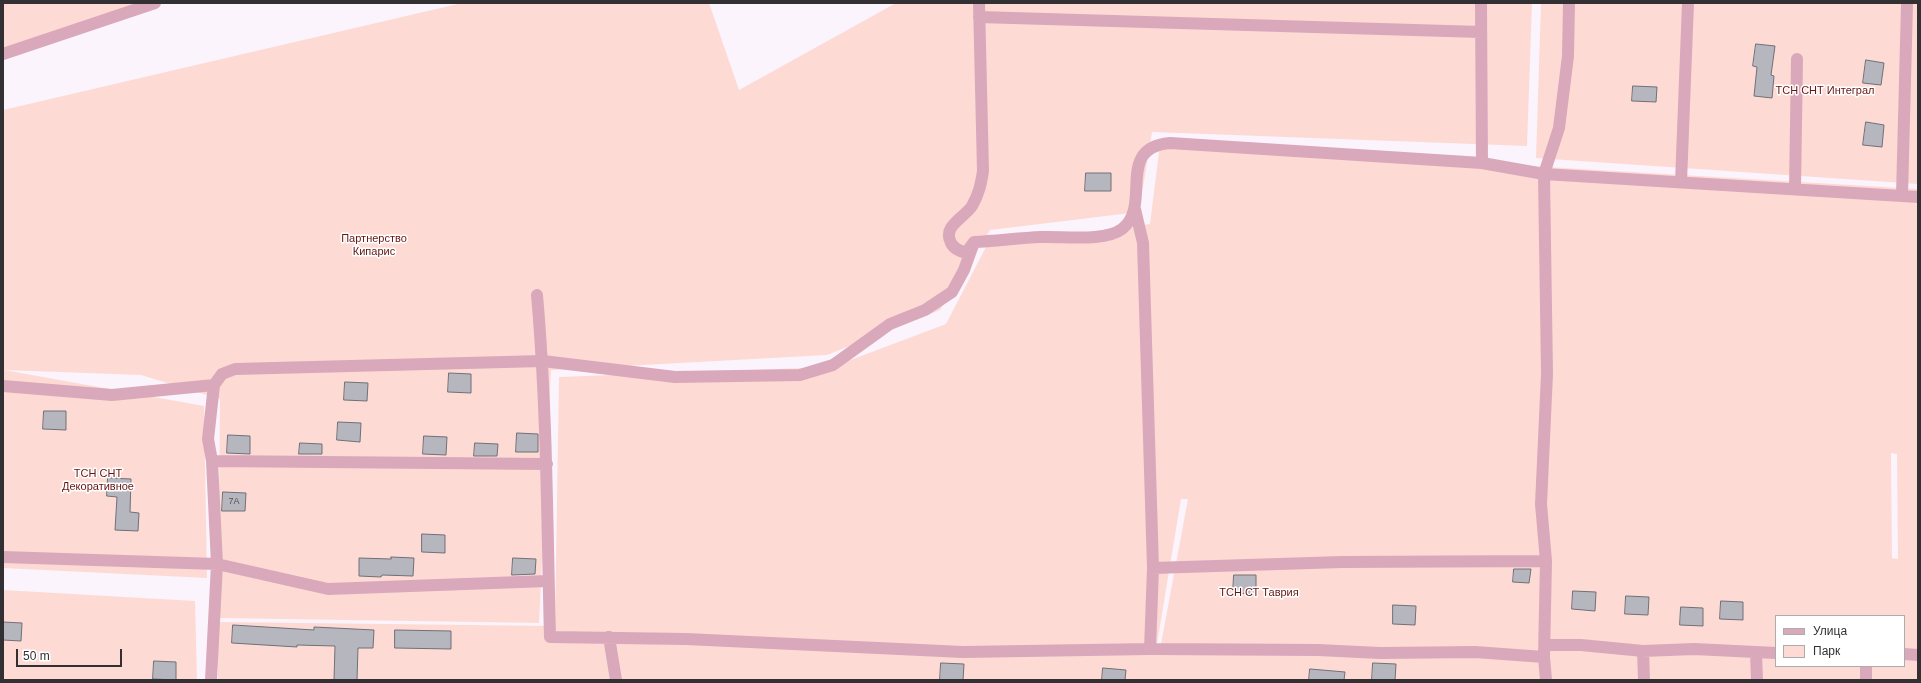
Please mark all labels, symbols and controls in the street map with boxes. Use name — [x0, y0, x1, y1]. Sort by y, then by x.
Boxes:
park label: ТСН СНТ Интеграл — [1775, 84, 1875, 98]
park label: Партнерство Кипарис — [341, 232, 407, 258]
park label: ТСН СНТ Декоративное — [62, 467, 134, 493]
house number: 7А — [228, 497, 240, 507]
park label: ТСН СТ Таврия — [1219, 586, 1299, 600]
legend — [1775, 615, 1905, 667]
text: Улица — [1813, 624, 1847, 638]
scale bar — [18, 641, 124, 667]
text: Парк — [1813, 644, 1840, 658]
text: 50 m — [23, 649, 50, 663]

